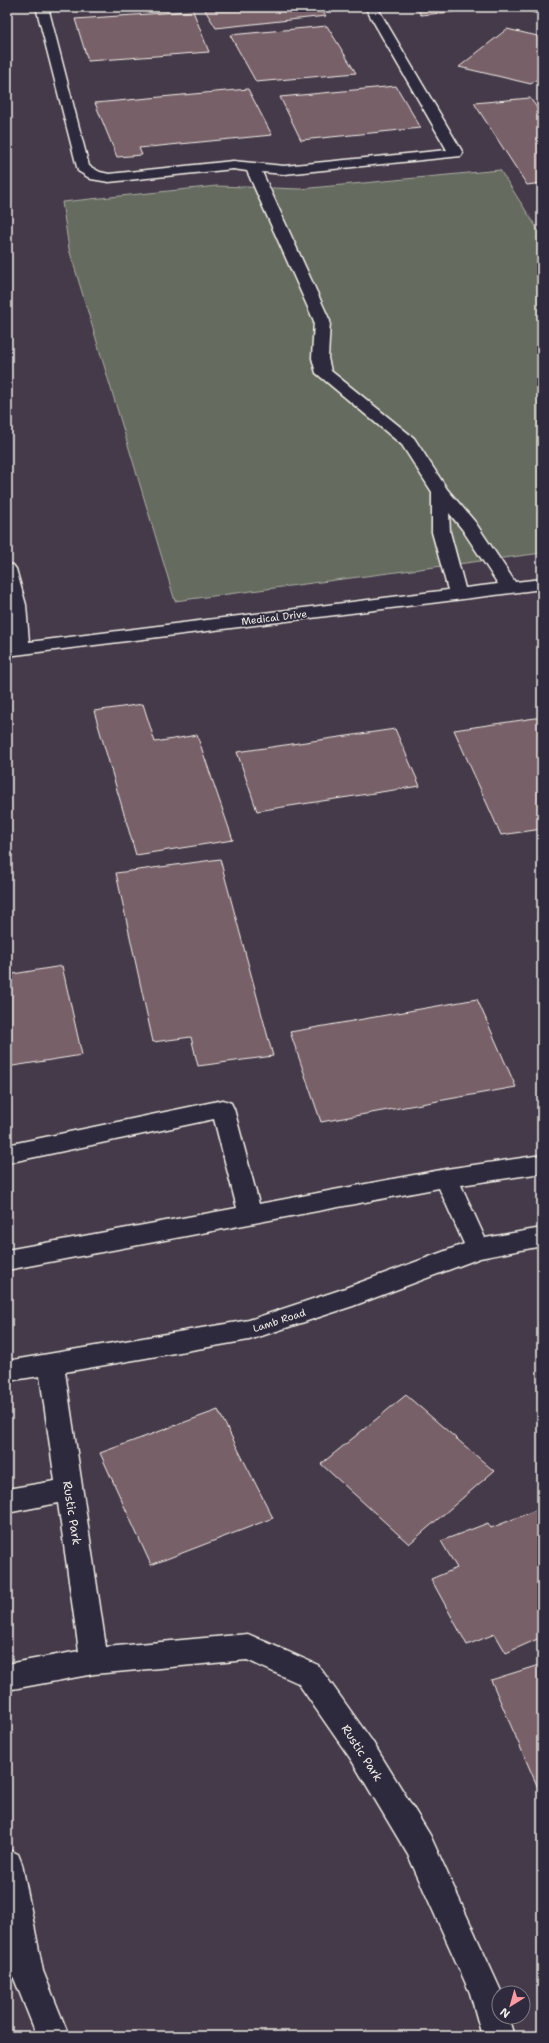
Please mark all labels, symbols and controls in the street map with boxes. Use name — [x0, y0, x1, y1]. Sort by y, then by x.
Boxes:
street label: Medical Drive — [240, 607, 308, 628]
street label: Lamb Road — [251, 1306, 308, 1335]
street label: Rustic Park — [59, 1480, 85, 1546]
street label: Rustic Park — [338, 1722, 386, 1785]
north arrow — [491, 1985, 531, 2025]
text: N — [497, 2004, 513, 2021]

